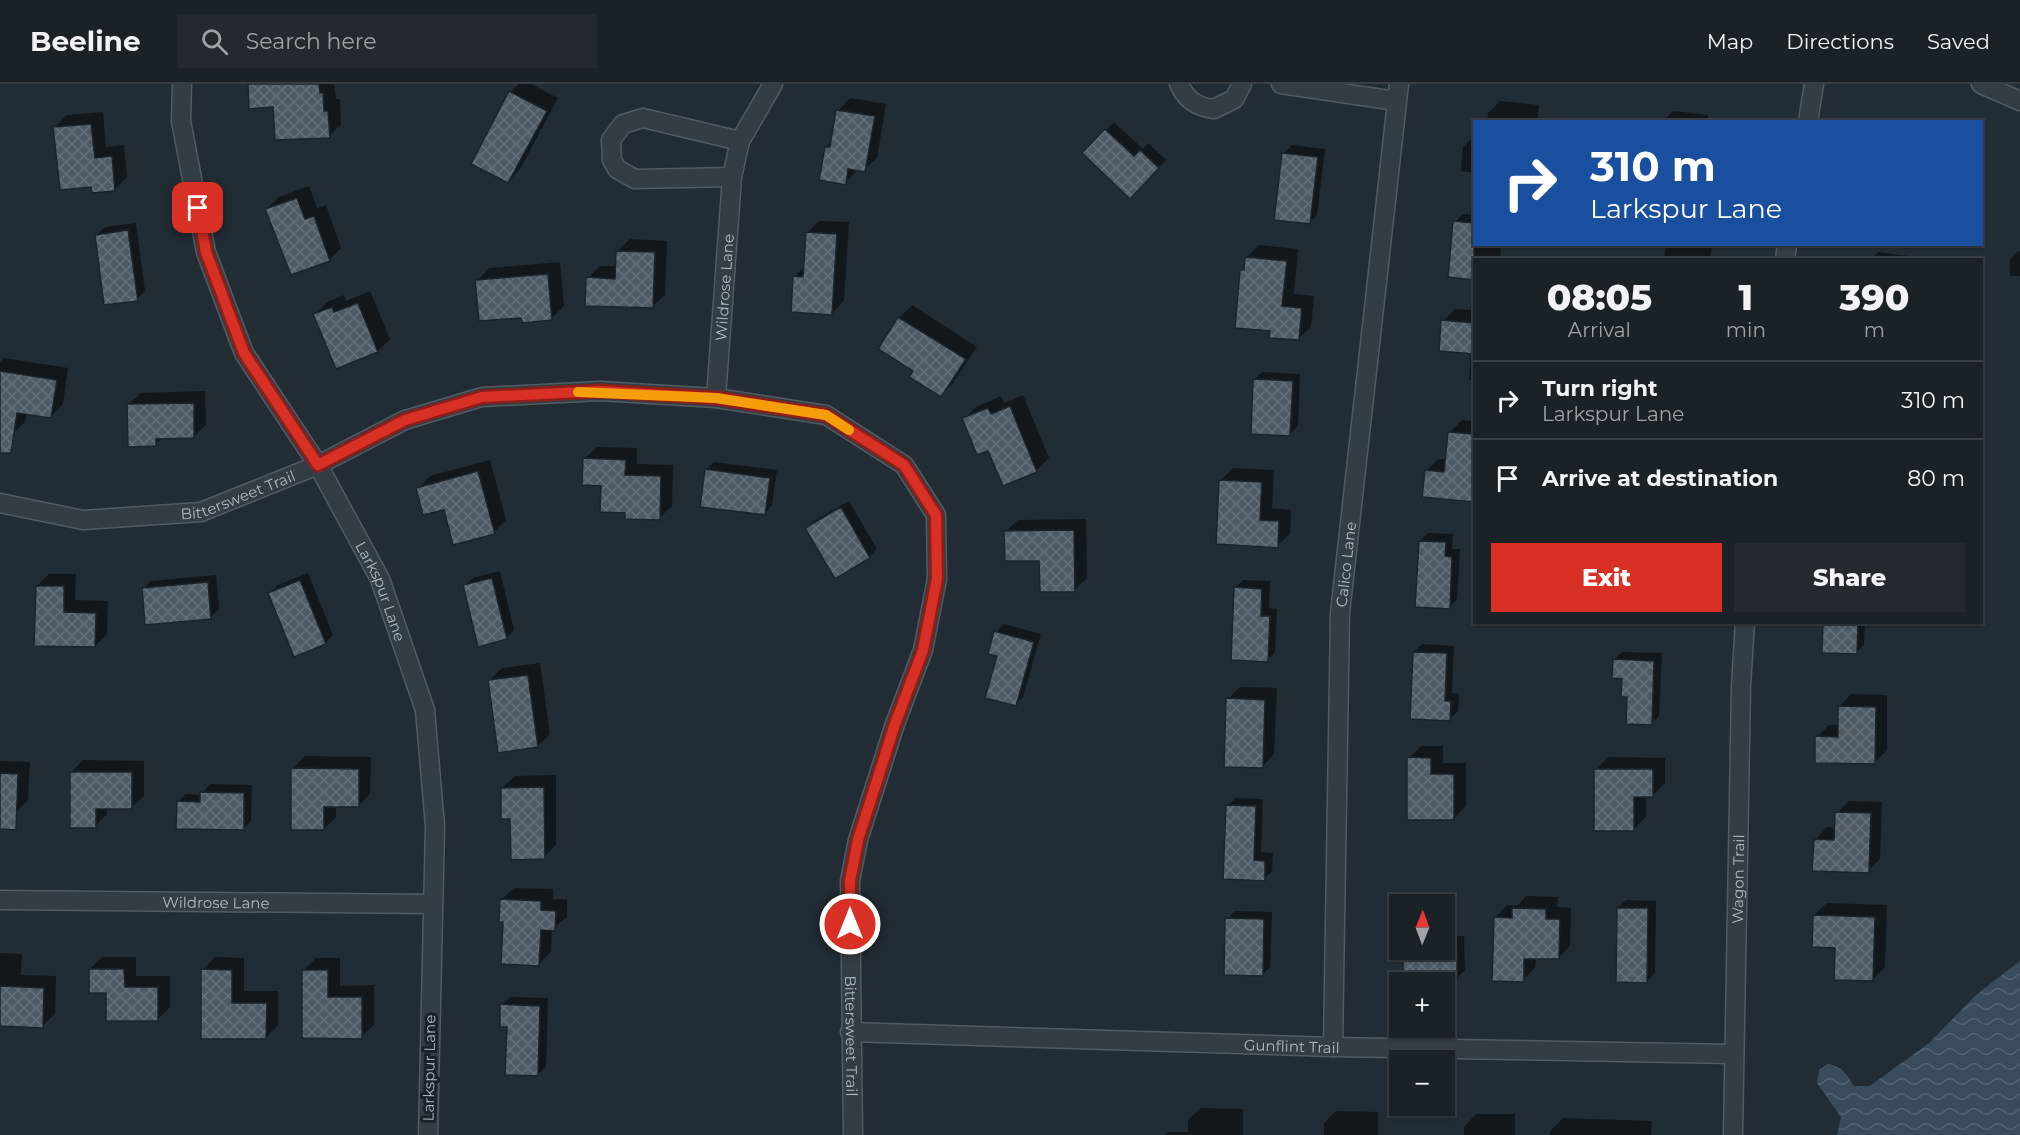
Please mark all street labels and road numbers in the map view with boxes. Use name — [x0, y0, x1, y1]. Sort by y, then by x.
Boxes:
street label: Wildrose Lane — [711, 233, 737, 341]
street label: Bittersweet Trail — [180, 466, 298, 523]
street label: Calico Lane — [1331, 521, 1360, 608]
street label: Larkspur Lane — [352, 538, 410, 644]
street label: Wagon Trail — [1727, 834, 1748, 924]
street label: Wildrose Lane — [162, 892, 270, 912]
street label: Bittersweet Trail — [842, 975, 862, 1097]
street label: Larkspur Lane — [419, 1014, 439, 1122]
street label: Gunflint Trail — [1244, 1035, 1340, 1057]

